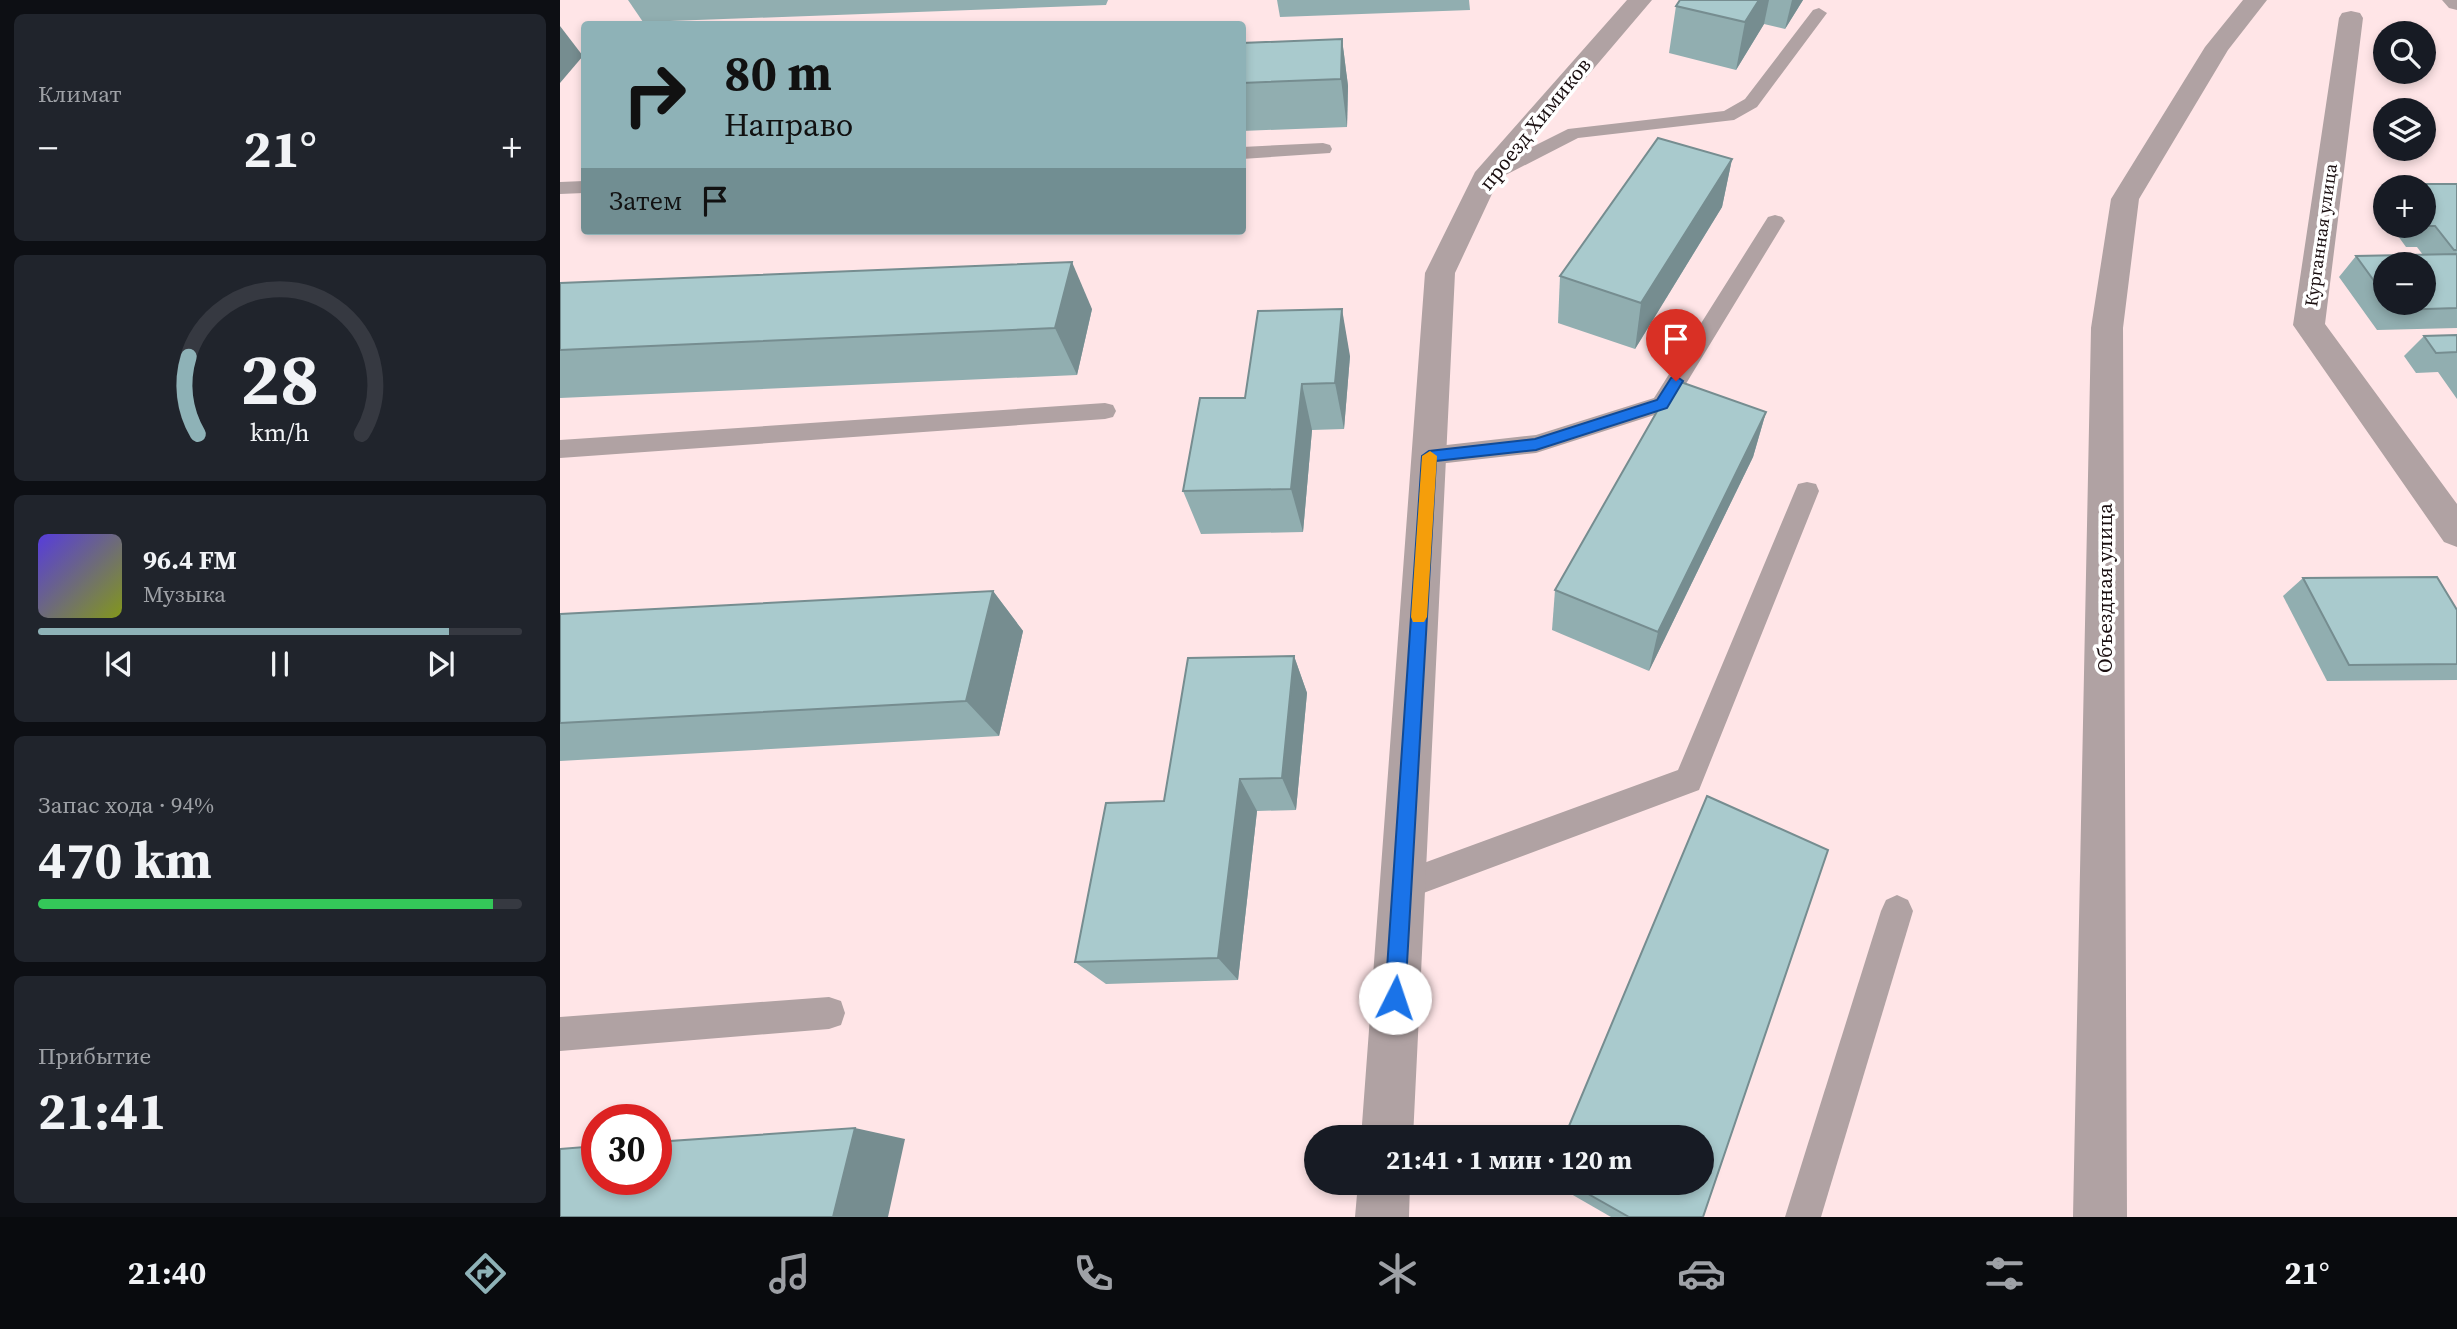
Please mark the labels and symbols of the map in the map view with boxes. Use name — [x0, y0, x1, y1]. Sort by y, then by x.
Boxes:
street label: проезд Химиков — [1472, 51, 1597, 196]
street label: Курганная улица — [2298, 161, 2343, 308]
pin — [1646, 309, 1706, 381]
street label: Объездная улица — [2090, 503, 2119, 673]
position arrow — [1358, 961, 1432, 1035]
speed limit sign: 30 — [581, 1104, 672, 1195]

